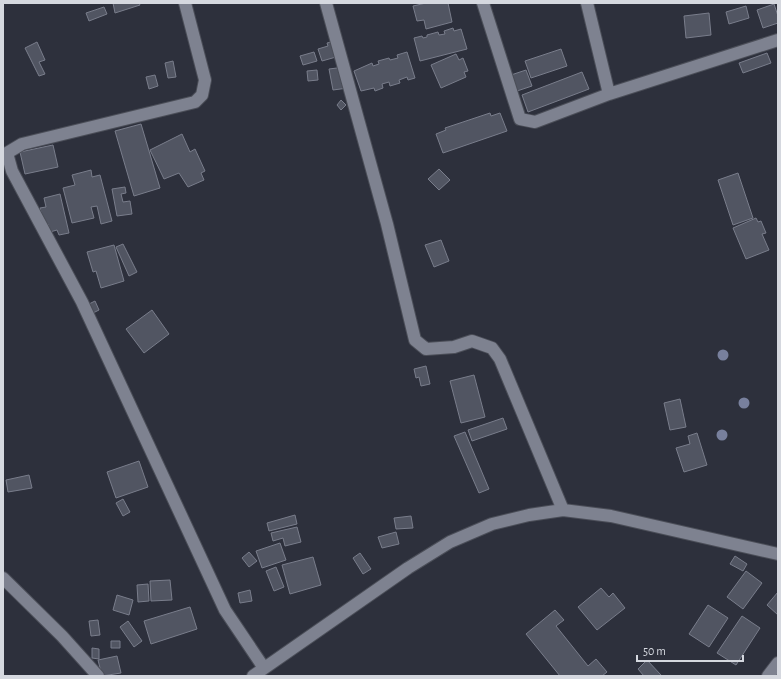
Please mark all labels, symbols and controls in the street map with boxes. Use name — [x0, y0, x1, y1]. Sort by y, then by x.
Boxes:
scale bar — [637, 637, 743, 663]
text: 50 m — [643, 645, 666, 657]

